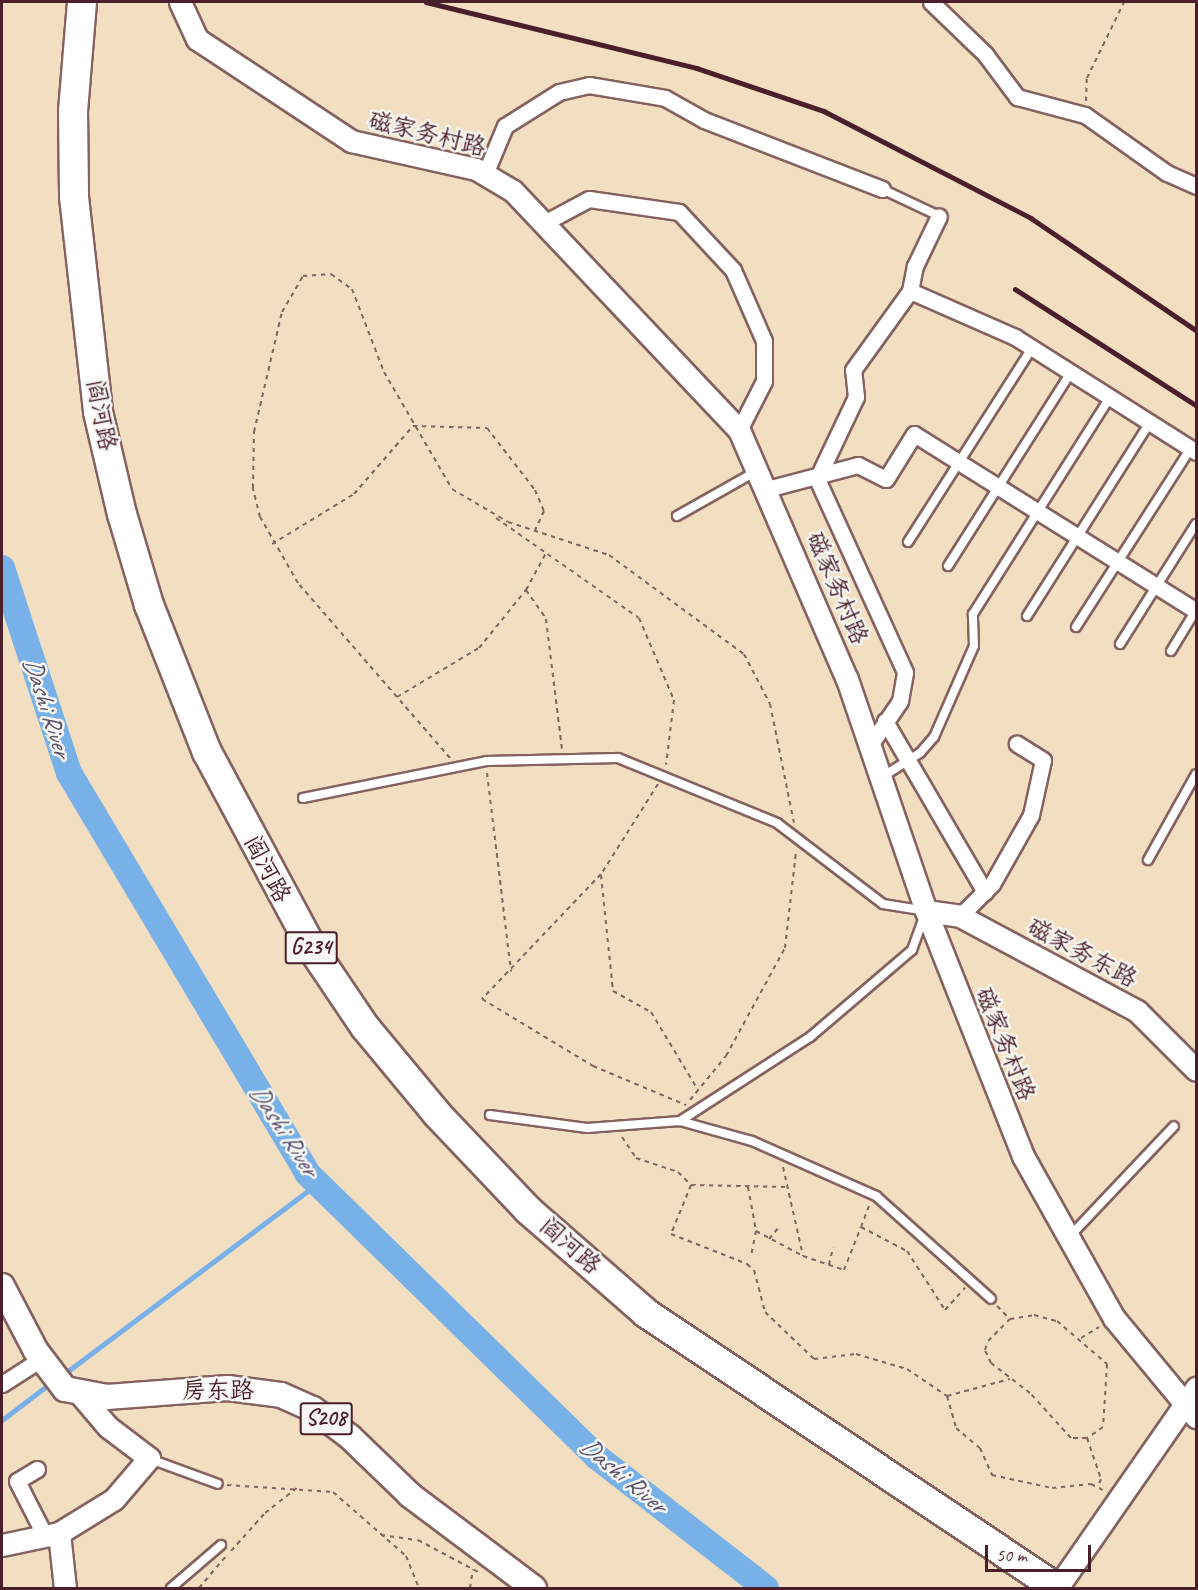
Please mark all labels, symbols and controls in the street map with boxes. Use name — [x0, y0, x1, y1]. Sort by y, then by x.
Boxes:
street label: 磁家务村路 — [365, 106, 489, 162]
street label: 阎河路 — [80, 377, 122, 453]
street label: 磁家务村路 — [800, 527, 874, 649]
water label: Dashi River — [16, 653, 78, 761]
street label: 阎河路 — [237, 830, 297, 908]
street label: 磁家务东路 — [1022, 912, 1142, 994]
road number: G234 — [284, 929, 338, 967]
street label: 磁家务村路 — [969, 983, 1041, 1105]
water label: Dashi River — [243, 1078, 325, 1182]
street label: 阎河路 — [533, 1212, 607, 1280]
street label: 房东路 — [182, 1377, 254, 1405]
road number: S208 — [299, 1400, 353, 1438]
water label: Dashi River — [573, 1430, 673, 1520]
scale bar — [988, 1533, 1094, 1571]
text: 50 m — [996, 1544, 1027, 1566]

